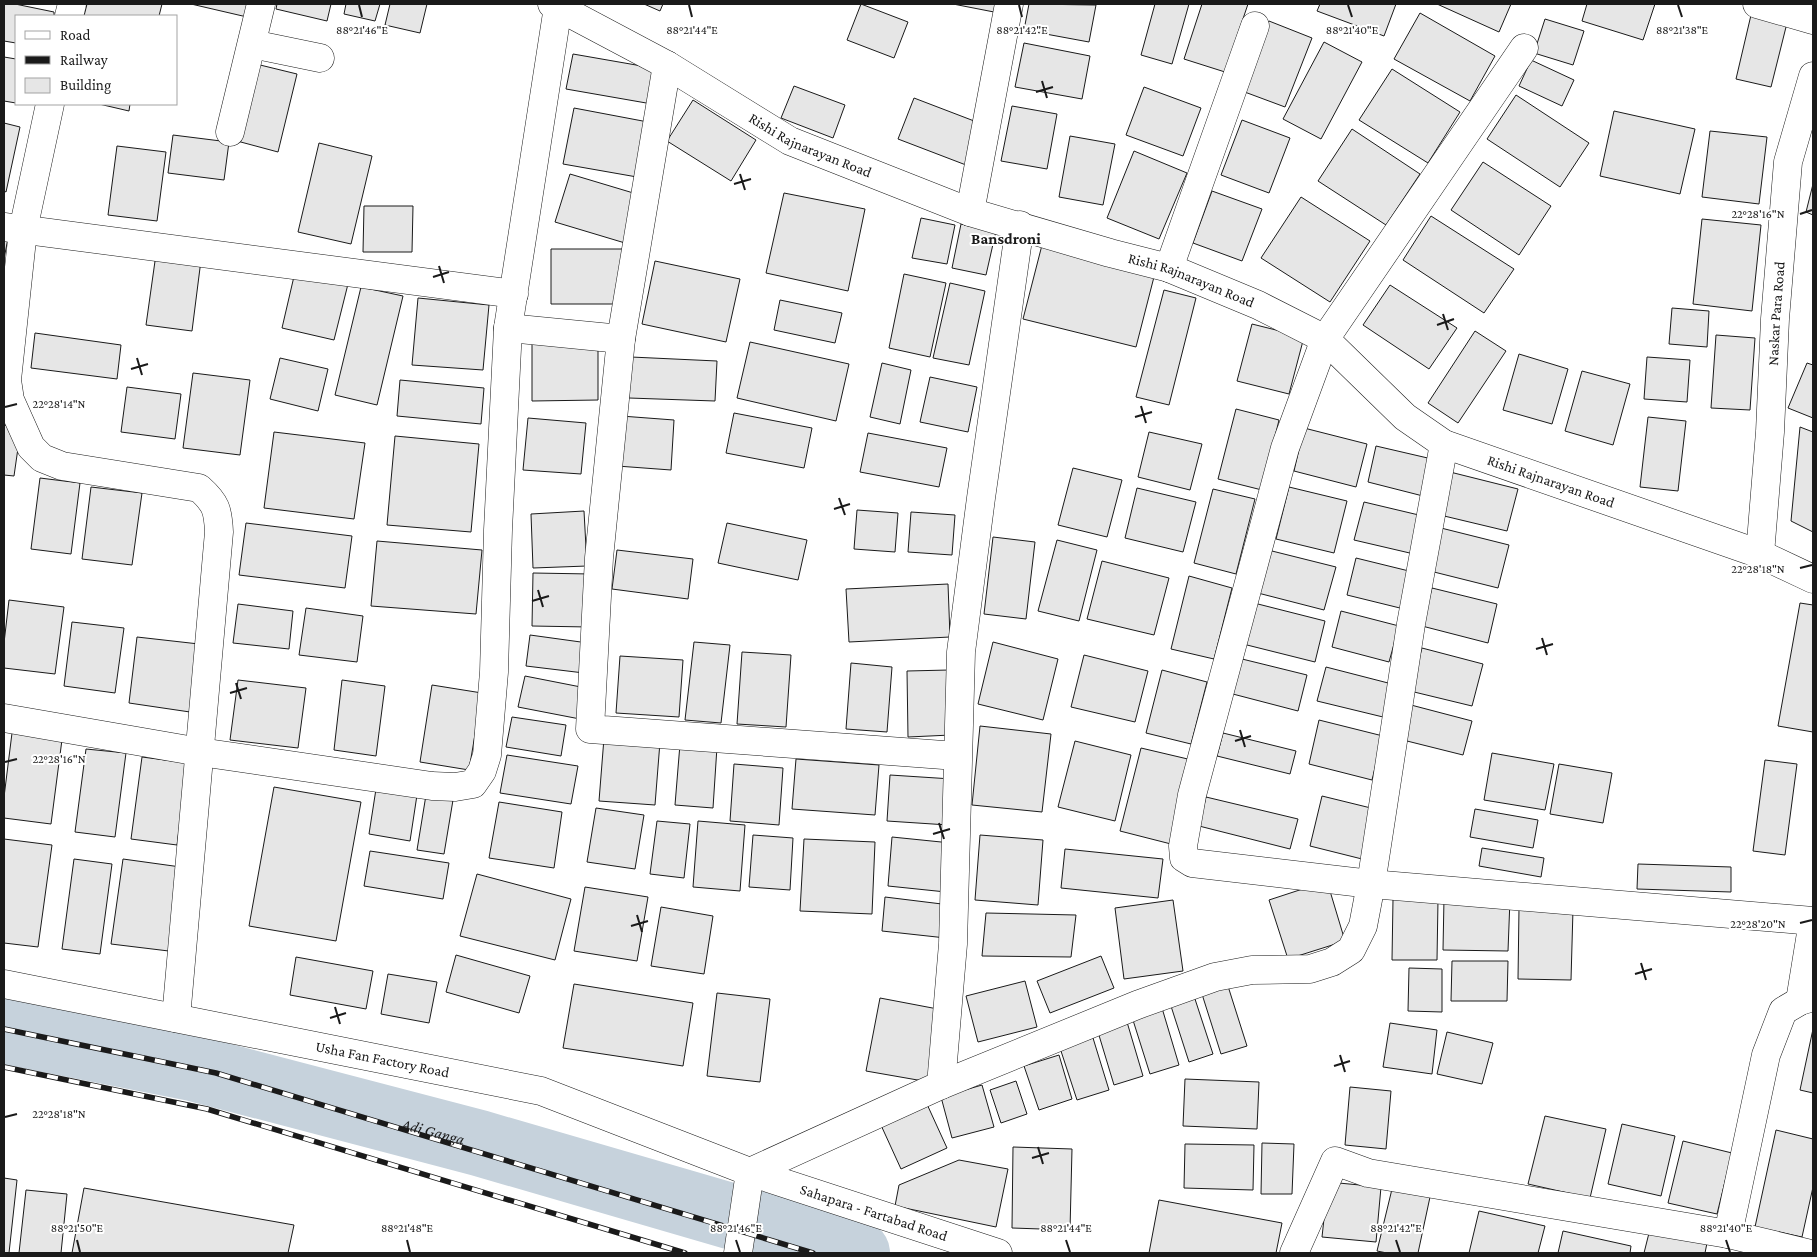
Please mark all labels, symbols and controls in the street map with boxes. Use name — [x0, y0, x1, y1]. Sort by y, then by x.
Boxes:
legend — [15, 15, 178, 105]
text: 88°21'46"E — [336, 23, 388, 37]
text: 88°21'44"E — [666, 23, 718, 37]
text: 88°21'42"E — [996, 23, 1048, 37]
text: 88°21'40"E — [1326, 23, 1379, 37]
text: 88°21'38"E — [1656, 23, 1709, 37]
text: Road — [60, 27, 91, 43]
text: Railway — [60, 52, 108, 69]
text: Building — [60, 77, 111, 94]
street label: Rishi Rajnarayan Road — [746, 110, 874, 180]
text: 22°28'16"N — [1731, 207, 1785, 221]
district label: Bansdroni — [971, 230, 1041, 247]
street label: Rishi Rajnarayan Road — [1126, 250, 1257, 311]
street label: Naskar Para Road — [1765, 261, 1788, 366]
text: 22°28'14"N — [33, 397, 86, 411]
street label: Rishi Rajnarayan Road — [1485, 452, 1617, 511]
text: 22°28'18"N — [1731, 562, 1785, 576]
text: 22°28'16"N — [32, 752, 86, 766]
text: 22°28'20"N — [1730, 917, 1786, 931]
street label: Usha Fan Factory Road — [314, 1038, 451, 1081]
text: 22°28'18"N — [32, 1107, 86, 1121]
water label: Adi Ganga — [399, 1114, 467, 1148]
street label: Sahapara - Fartabad Road — [798, 1181, 950, 1244]
text: 88°21'50"E — [51, 1221, 104, 1235]
text: 88°21'48"E — [381, 1221, 434, 1235]
text: 88°21'46"E — [710, 1221, 762, 1235]
text: 88°21'44"E — [1040, 1221, 1092, 1235]
text: 88°21'42"E — [1370, 1221, 1422, 1235]
text: 88°21'40"E — [1700, 1221, 1753, 1235]

